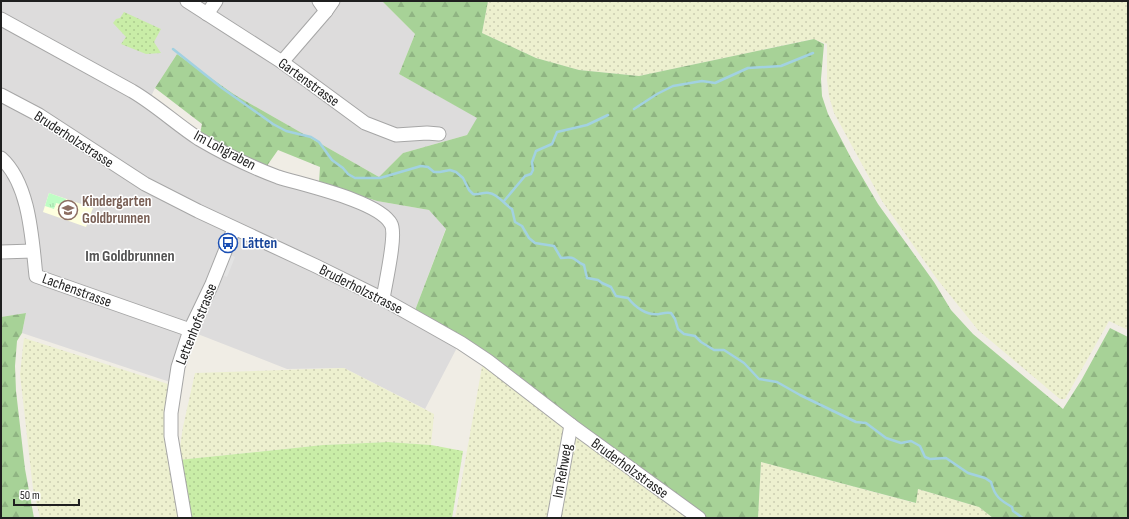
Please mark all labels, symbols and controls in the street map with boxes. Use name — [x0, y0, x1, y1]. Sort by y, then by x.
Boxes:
street label: Gartenstrasse — [274, 54, 343, 111]
street label: Bruderholzstrasse — [30, 107, 117, 172]
street label: Im Lohgraben — [190, 126, 259, 175]
place label: Kindergarten Goldbrunnen — [82, 192, 152, 228]
school or university icon: Kindergarten Goldbrunnen — [57, 199, 79, 221]
bus stop icon: Lätten — [217, 232, 239, 254]
place label: Lätten — [242, 234, 277, 253]
district label: Im Goldbrunnen — [85, 247, 175, 266]
street label: Bruderholzstrasse — [316, 260, 406, 319]
street label: Lachenstrasse — [39, 269, 114, 312]
street label: Lettenhofstrasse — [172, 281, 221, 368]
street label: Bruderholzstrasse — [587, 434, 672, 503]
street label: Im Rehweg — [548, 443, 577, 500]
scale bar — [14, 481, 79, 507]
text: 50 m — [20, 488, 40, 503]

